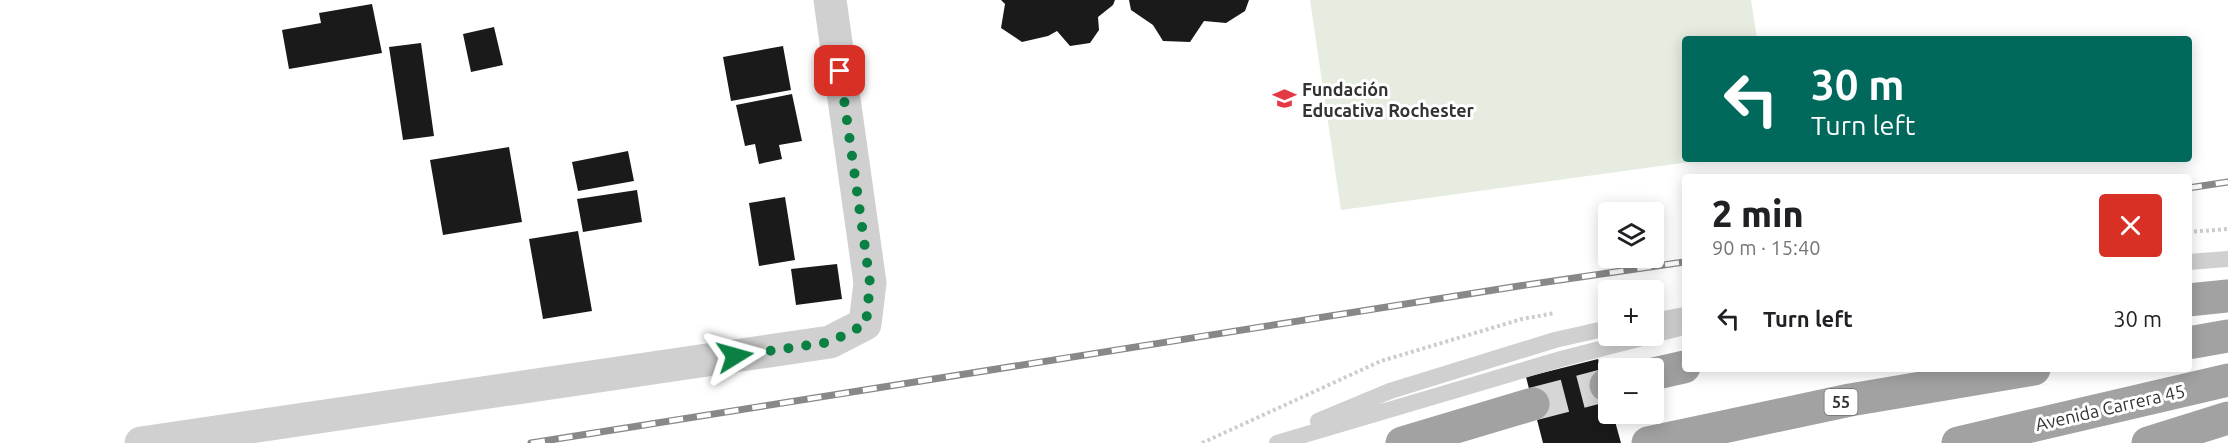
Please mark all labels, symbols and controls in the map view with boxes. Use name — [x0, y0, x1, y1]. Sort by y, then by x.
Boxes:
pin — [814, 45, 865, 96]
icon: arrive — [823, 54, 856, 87]
icon: left — [1712, 60, 1790, 138]
text: 30 m — [1811, 61, 1905, 108]
place label: Fundación Educativa Rochester — [1302, 79, 1475, 120]
school or university icon: Fundación Educativa Rochester — [1271, 86, 1297, 112]
text: Turn left — [1811, 110, 1915, 140]
text: 2 min — [1712, 193, 1804, 234]
button: close — [2099, 194, 2162, 257]
map controls — [1598, 202, 1664, 424]
button: layers — [1598, 202, 1664, 268]
text: 90 m · 15:40 — [1712, 236, 1821, 259]
button: + — [1598, 280, 1664, 346]
icon: left — [1712, 302, 1745, 335]
text: Turn left — [1763, 306, 1853, 331]
text: 30 m — [2113, 306, 2162, 331]
position arrow — [703, 324, 767, 388]
button: − — [1598, 358, 1664, 424]
street label: Avenida Carrera 45 — [2033, 380, 2187, 434]
road number: 55 — [1824, 389, 1858, 415]

